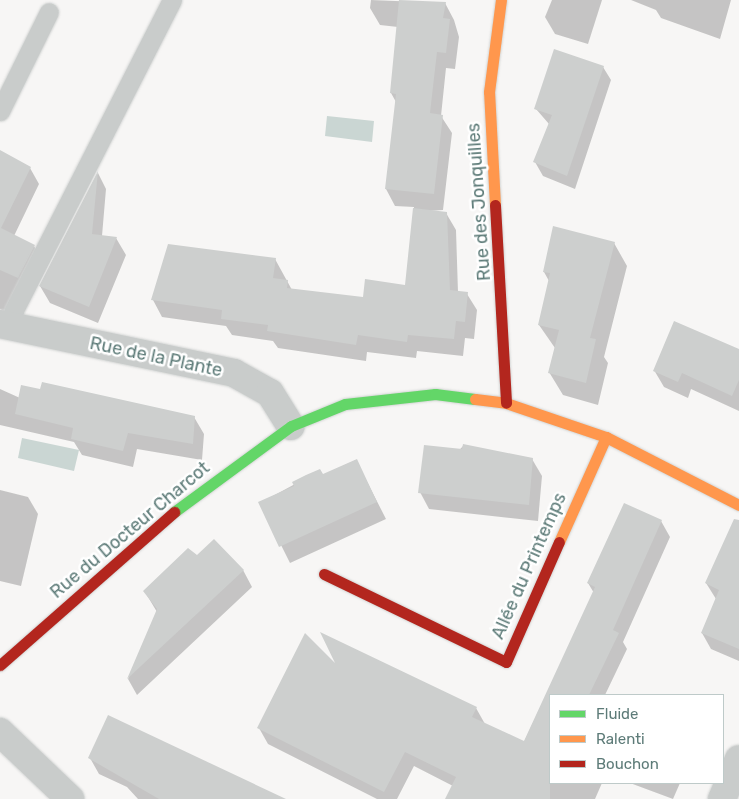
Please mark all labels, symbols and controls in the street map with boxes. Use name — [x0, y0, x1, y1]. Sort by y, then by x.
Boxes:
street label: Rue des Jonquilles — [463, 122, 495, 282]
street label: Rue de la Plante — [88, 332, 224, 382]
street label: Rue du Docteur Charcot — [46, 457, 214, 603]
street label: Allée du Printemps — [487, 489, 571, 643]
legend — [549, 694, 724, 784]
text: Fluide — [596, 705, 638, 723]
text: Ralenti — [596, 730, 645, 748]
text: Bouchon — [596, 755, 659, 773]

